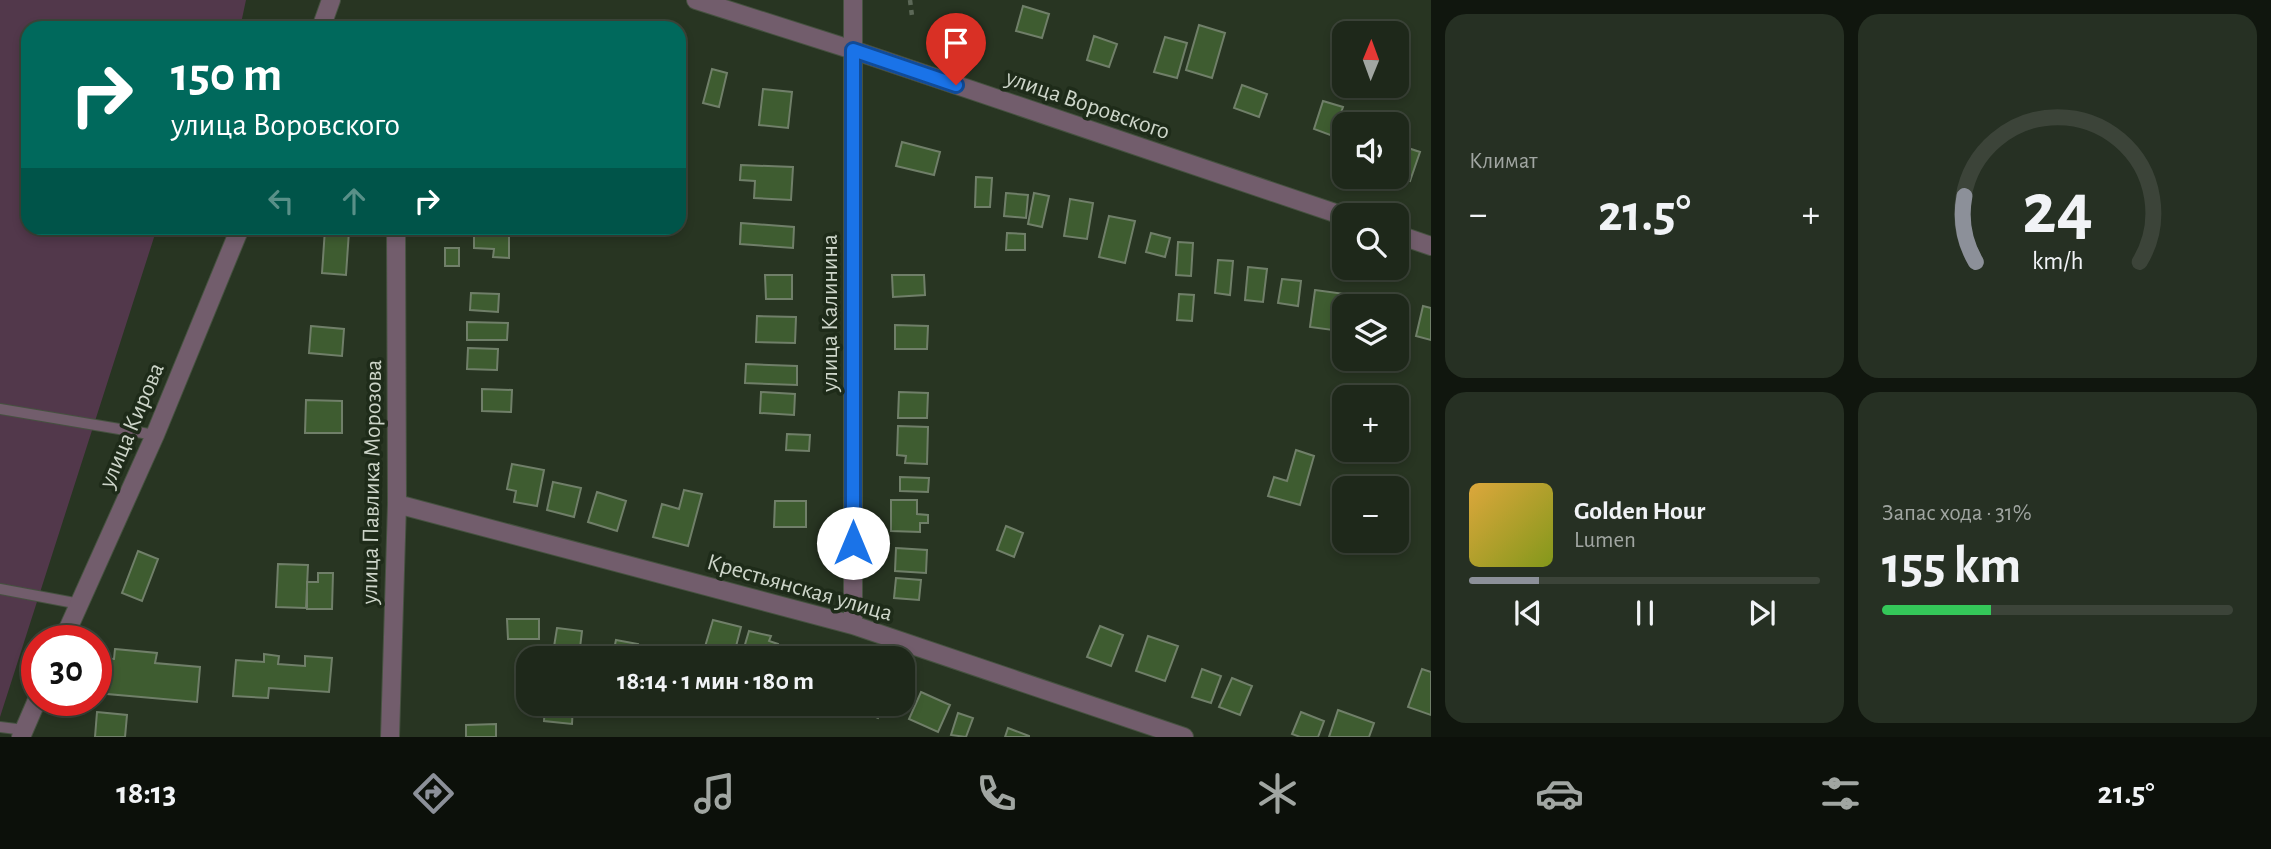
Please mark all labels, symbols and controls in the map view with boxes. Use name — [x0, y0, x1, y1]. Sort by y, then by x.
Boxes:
pin — [926, 13, 986, 85]
north arrow — [1332, 21, 1409, 98]
map controls — [1332, 21, 1409, 553]
icon: arrive — [937, 24, 975, 62]
icon: right — [56, 49, 147, 140]
text: 150 m — [171, 51, 282, 100]
street label: улица Воровского — [1002, 65, 1173, 144]
text: улица Воровского — [171, 109, 400, 141]
button: sound — [1332, 112, 1409, 189]
text: Климат — [1469, 150, 1538, 173]
text: 24 — [2022, 174, 2093, 247]
icon: left — [262, 182, 300, 220]
icon: ahead — [335, 182, 373, 220]
icon: right — [408, 182, 446, 220]
text: 21.5° — [1598, 188, 1691, 240]
text: − — [1469, 196, 1487, 234]
text: + — [1802, 196, 1820, 234]
button: search — [1332, 203, 1409, 280]
street label: улица Калинина — [818, 234, 842, 393]
text: km/h — [2032, 249, 2083, 274]
button: layers — [1332, 294, 1409, 371]
street label: улица Кирова — [94, 359, 169, 492]
street label: улица Павлика Морозова — [358, 359, 386, 606]
button: + — [1332, 385, 1409, 462]
button: − — [1332, 476, 1409, 553]
text: Golden Hour — [1574, 498, 1705, 524]
text: Запас хода · 31% — [1882, 502, 2032, 525]
position arrow — [816, 506, 890, 580]
text: Lumen — [1574, 529, 1636, 552]
text: 155 km — [1882, 540, 2021, 592]
street label: Крестьянская улица — [704, 550, 895, 626]
icon: previous — [1509, 594, 1547, 632]
icon: pause — [1626, 594, 1664, 632]
icon: next — [1743, 594, 1781, 632]
speed limit sign: 30 — [21, 625, 112, 716]
text: 18:14 · 1 мин · 180 m — [617, 668, 814, 694]
icon: directions — [409, 769, 458, 818]
icon: music — [690, 769, 739, 818]
icon: phone — [972, 769, 1021, 818]
icon: climate — [1253, 769, 1302, 818]
icon: car — [1535, 769, 1584, 818]
icon: filters — [1816, 769, 1865, 818]
text: 18:13 — [116, 777, 176, 809]
text: 21.5° — [2098, 777, 2155, 809]

